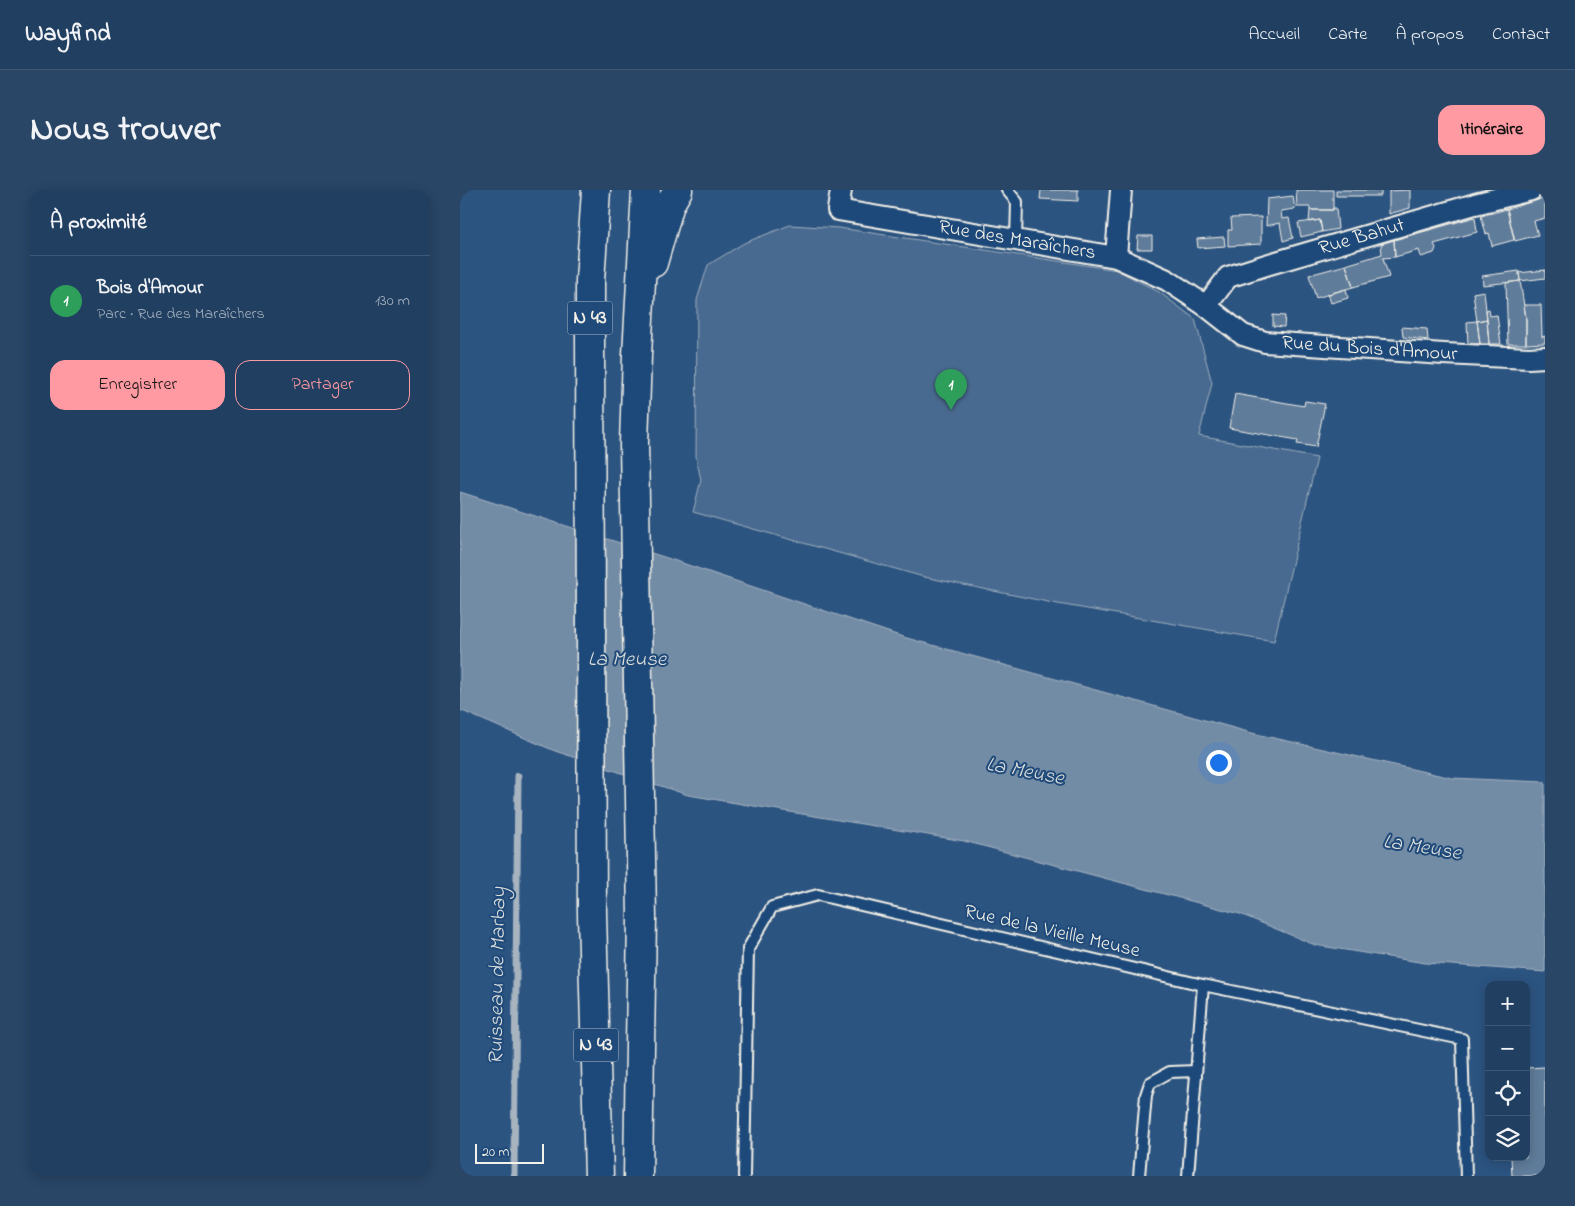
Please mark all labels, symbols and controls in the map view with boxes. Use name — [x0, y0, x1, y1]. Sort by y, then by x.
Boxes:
text: Wayfind — [25, 17, 111, 52]
text: Accueil — [1248, 22, 1300, 48]
text: Carte — [1328, 22, 1367, 48]
text: À propos — [1395, 22, 1464, 48]
text: Contact — [1492, 22, 1550, 48]
text: Nous trouver — [30, 105, 220, 156]
button: Itinéraire — [1438, 105, 1545, 155]
text: À proximité — [50, 208, 147, 238]
street label: Rue Bahut — [1315, 211, 1408, 263]
street label: Rue des Maraîchers — [936, 213, 1098, 268]
text: Bois d'Amour — [97, 275, 203, 302]
text: 1 — [63, 289, 69, 313]
text: 130 m — [375, 289, 410, 313]
text: Parc · Rue des Maraîchers — [97, 302, 265, 326]
road number: N 43 — [568, 302, 612, 334]
street label: Rue du Bois d'Amour — [1281, 329, 1459, 369]
button: Enregistrer — [50, 360, 225, 410]
button: Partager — [235, 360, 410, 410]
pin: 1 — [935, 369, 967, 410]
water label: La Meuse — [588, 645, 668, 675]
water label: La Meuse — [984, 750, 1068, 795]
your location — [1206, 750, 1232, 776]
water label: La Meuse — [1381, 827, 1465, 869]
water label: Ruisseau de Marbay — [481, 887, 515, 1065]
street label: Rue de la Vieille Meuse — [961, 898, 1143, 966]
map controls — [1485, 981, 1530, 1161]
button: + — [1485, 981, 1530, 1026]
button: − — [1485, 1026, 1530, 1071]
road number: N 43 — [574, 1028, 618, 1062]
button: locate — [1485, 1071, 1530, 1116]
button: layers — [1485, 1116, 1530, 1161]
scale bar — [475, 1141, 544, 1164]
text: 20 m — [482, 1142, 509, 1163]

